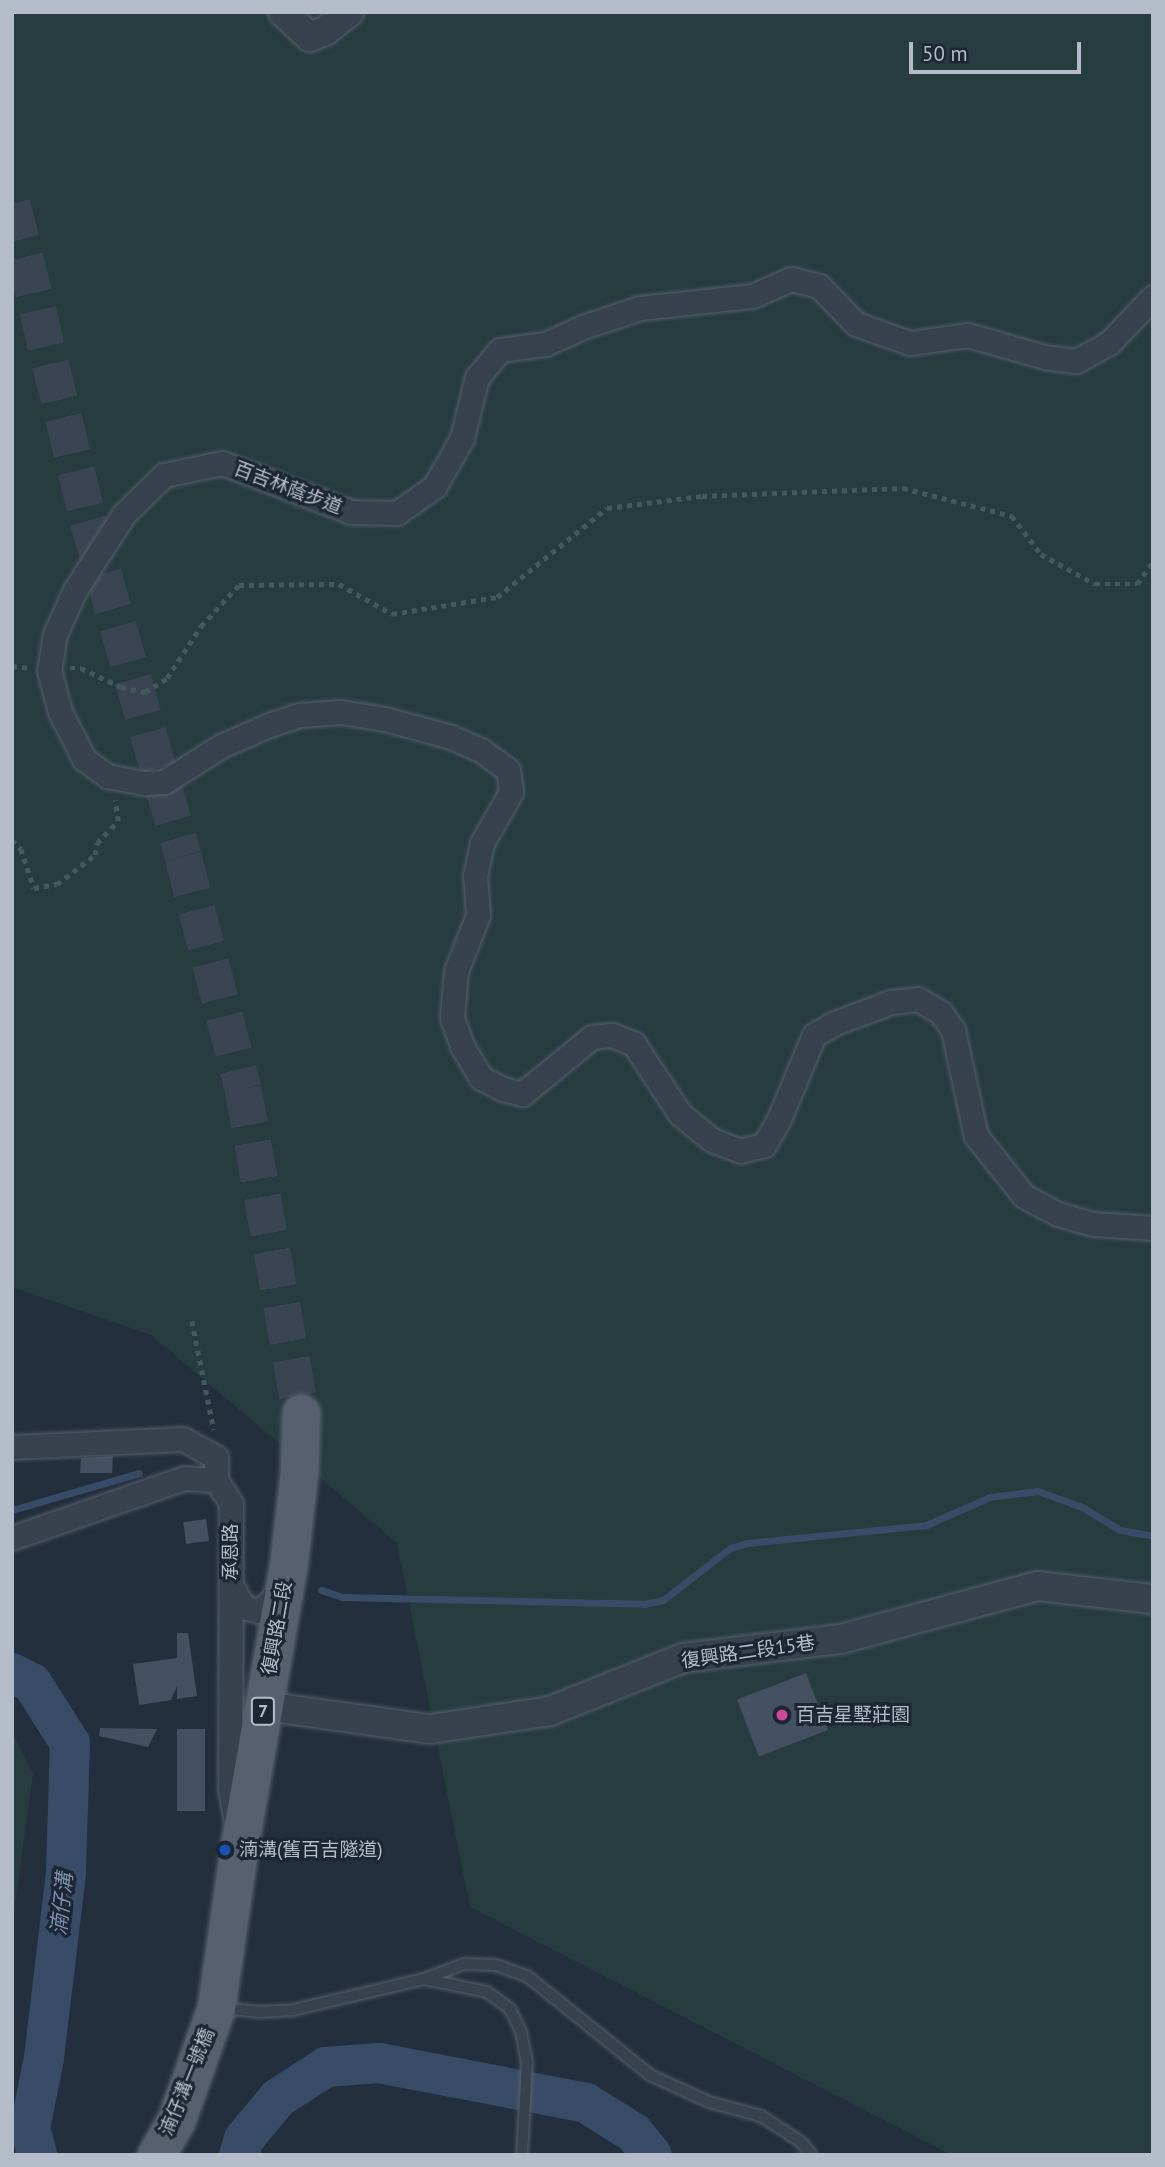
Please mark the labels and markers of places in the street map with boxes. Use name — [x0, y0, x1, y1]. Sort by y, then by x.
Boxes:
place label: 百吉星墅莊園 — [796, 1704, 910, 1726]
marker: 百吉星墅莊園 — [774, 1707, 790, 1723]
place label: 湳溝(舊百吉隧道) — [239, 1839, 383, 1861]
marker: 湳溝(舊百吉隧道) — [217, 1842, 233, 1858]

